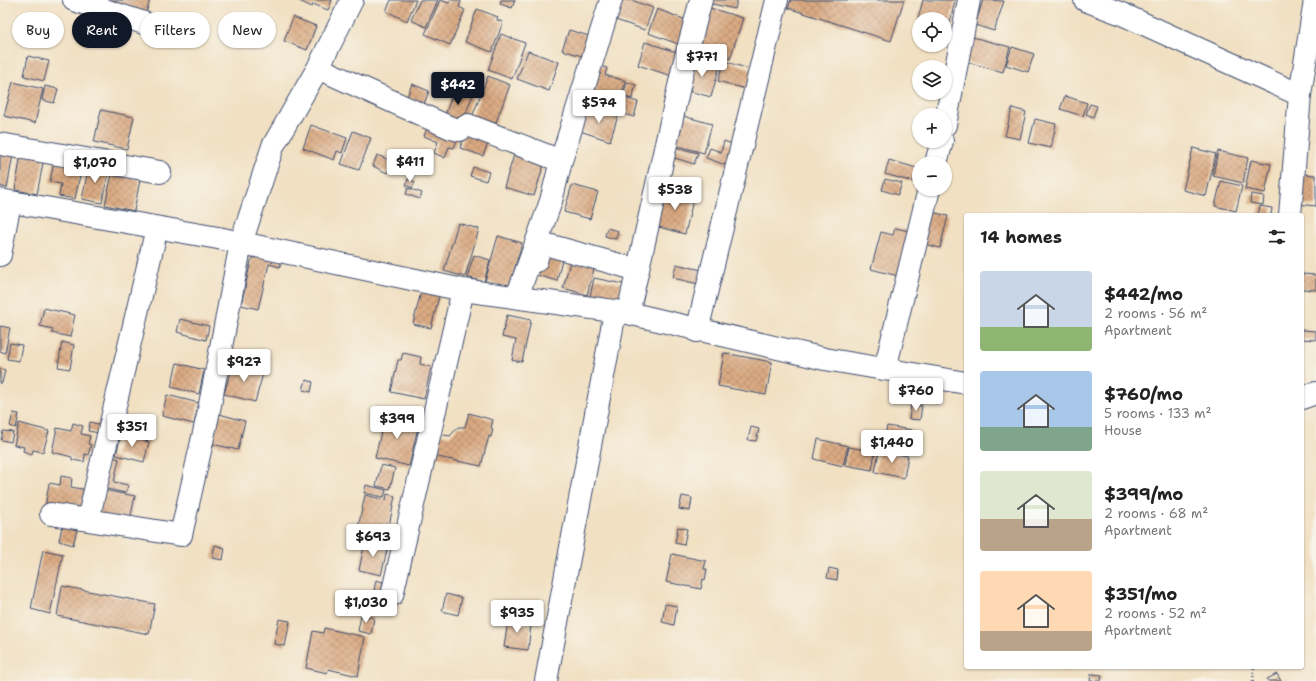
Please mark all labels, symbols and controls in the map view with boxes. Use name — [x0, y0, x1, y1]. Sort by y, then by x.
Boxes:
chip: Buy — [12, 12, 64, 48]
chip: Rent — [72, 12, 132, 48]
chip: Filters — [140, 12, 210, 48]
chip: New — [218, 12, 276, 48]
map controls — [912, 12, 952, 196]
button: locate — [912, 12, 952, 52]
pin: $771 — [678, 44, 726, 78]
text: $771 — [686, 48, 718, 65]
button: layers — [912, 60, 952, 100]
pin: $442 — [434, 72, 482, 106]
text: $442 — [440, 76, 476, 93]
pin: $574 — [575, 90, 623, 124]
text: $574 — [582, 94, 616, 111]
button: + — [912, 108, 952, 148]
pin: $411 — [386, 149, 434, 183]
pin: $1,070 — [62, 150, 128, 184]
text: $411 — [396, 153, 424, 170]
text: $1,070 — [73, 154, 117, 171]
button: − — [912, 156, 952, 196]
pin: $538 — [651, 177, 699, 211]
text: $538 — [657, 181, 693, 198]
text: 14 homes — [980, 226, 1062, 248]
icon: filters — [1266, 226, 1288, 248]
text: $442/mo — [1104, 283, 1183, 305]
icon: home — [1012, 287, 1060, 335]
text: 2 rooms · 56 m² — [1104, 305, 1207, 322]
text: Apartment — [1104, 322, 1172, 339]
pin: $927 — [220, 349, 268, 383]
text: $927 — [227, 353, 261, 370]
pin: $760 — [892, 378, 940, 412]
text: $760 — [898, 382, 934, 399]
text: $760/mo — [1104, 383, 1183, 405]
icon: home — [1012, 387, 1060, 435]
text: 5 rooms · 133 m² — [1104, 405, 1212, 422]
pin: $399 — [373, 406, 421, 440]
text: $399 — [379, 410, 415, 427]
pin: $351 — [108, 414, 156, 448]
text: $351 — [116, 418, 148, 435]
text: House — [1104, 422, 1142, 439]
pin: $1,440 — [859, 430, 925, 464]
text: $1,440 — [870, 434, 914, 451]
text: $399/mo — [1104, 483, 1183, 505]
icon: home — [1012, 487, 1060, 535]
text: 2 rooms · 68 m² — [1104, 505, 1208, 522]
text: Apartment — [1104, 522, 1172, 539]
pin: $693 — [349, 524, 397, 558]
text: $693 — [355, 528, 391, 545]
text: $351/mo — [1104, 583, 1177, 605]
icon: home — [1012, 587, 1060, 635]
pin: $1,030 — [333, 590, 399, 624]
text: $1,030 — [344, 594, 388, 611]
pin: $935 — [493, 600, 541, 634]
text: $935 — [500, 604, 534, 621]
text: 2 rooms · 52 m² — [1104, 605, 1207, 622]
text: Apartment — [1104, 622, 1172, 639]

